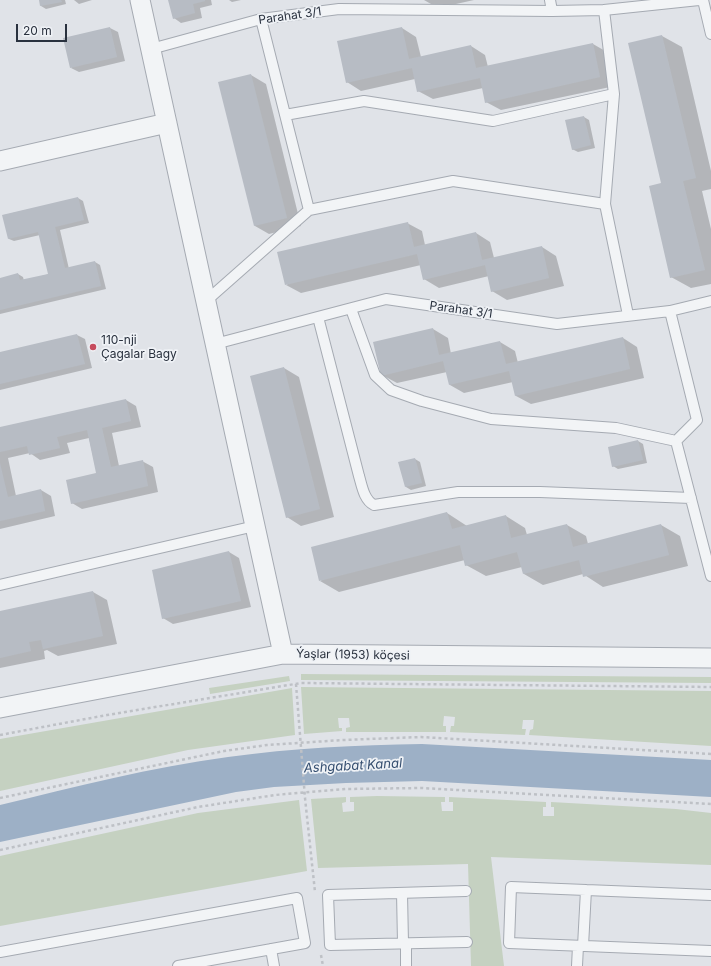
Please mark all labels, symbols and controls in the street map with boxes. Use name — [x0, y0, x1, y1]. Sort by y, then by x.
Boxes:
street label: Parahat 3/1 — [258, 4, 322, 28]
scale bar — [18, 16, 69, 42]
text: 20 m — [23, 23, 52, 38]
street label: Parahat 3/1 — [429, 298, 493, 322]
place label: 110-nji Çagalar Bagy — [101, 333, 177, 361]
marker: 110-nji Çagalar Bagy — [88, 342, 98, 352]
street label: Ýaşlar (1953) köçesi — [296, 647, 410, 663]
water label: Ashgabat Kanal — [303, 756, 403, 776]

